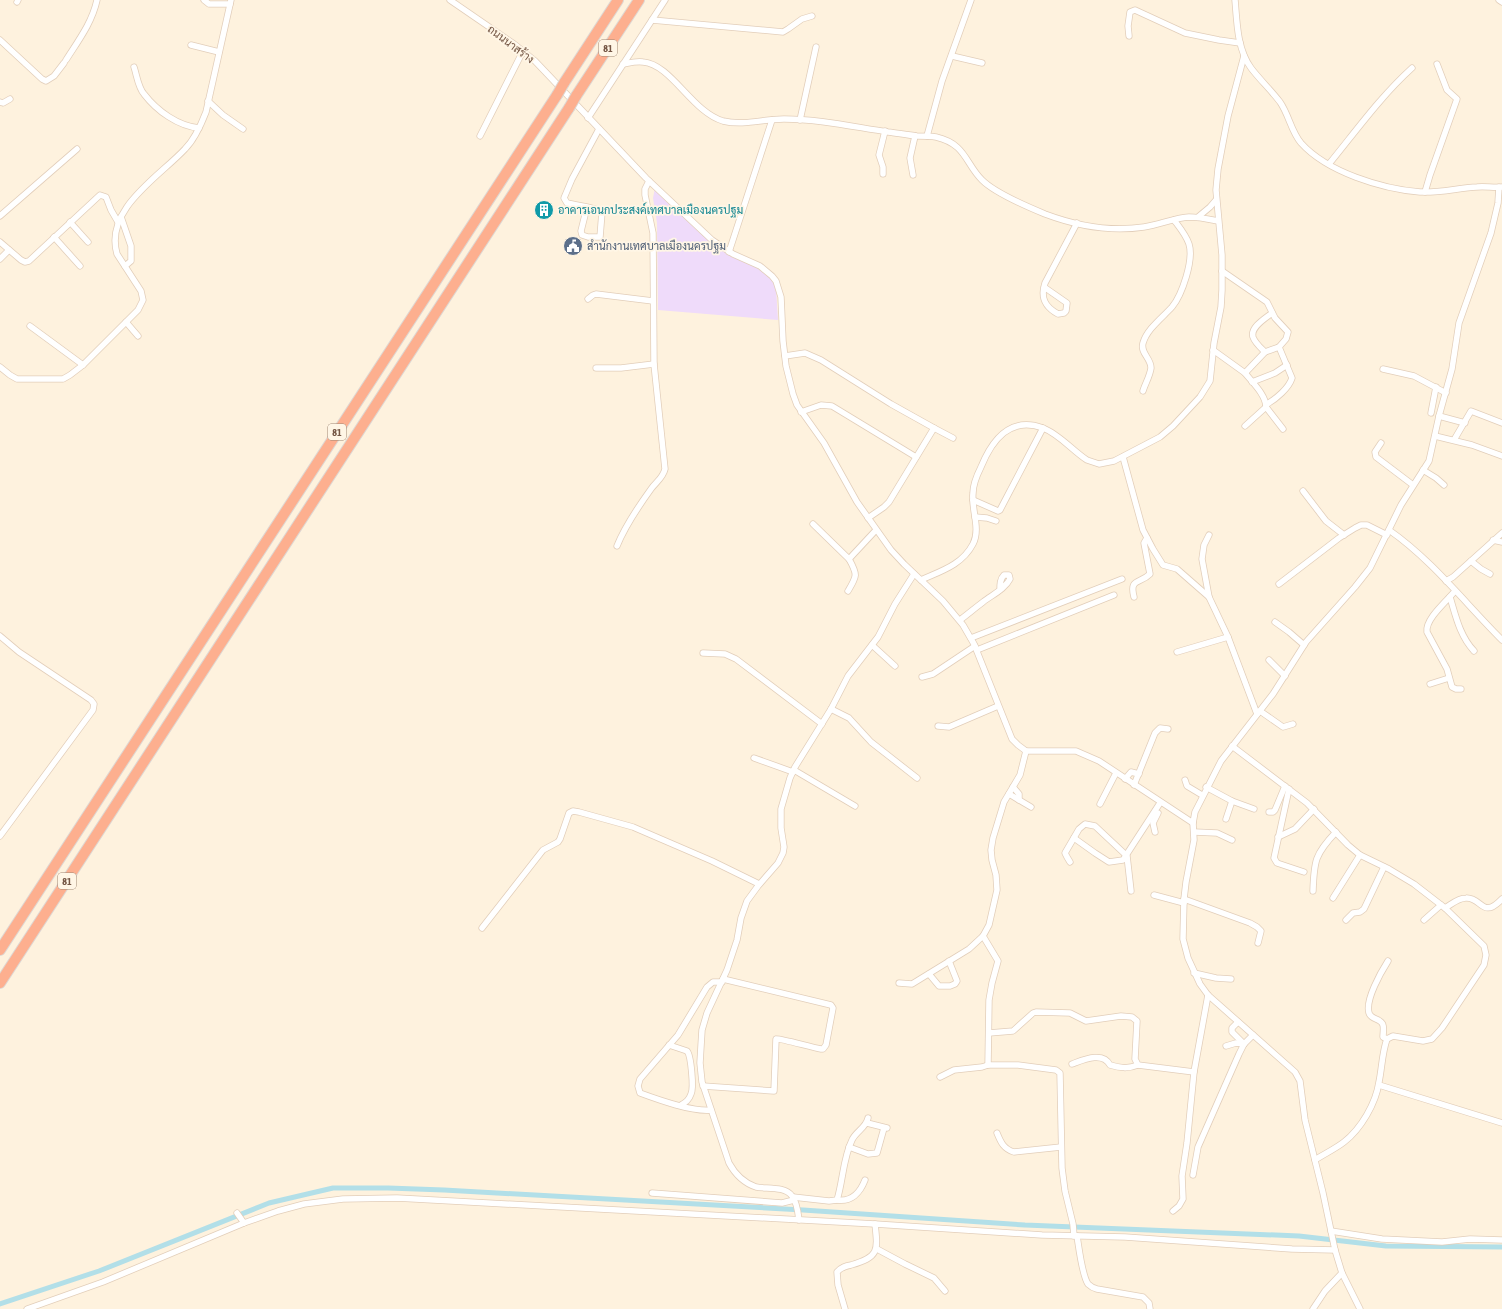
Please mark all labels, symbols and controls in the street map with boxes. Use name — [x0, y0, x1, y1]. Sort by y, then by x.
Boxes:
street label: ถนนนาสร้าง — [486, 22, 537, 65]
road number: 81 — [599, 40, 617, 56]
building icon: อาคารเอนกประสงค์เทศบาลเมืองนครปฐม — [533, 199, 555, 221]
place label: อาคารเอนกประสงค์เทศบาลเมืองนครปฐม — [558, 202, 743, 218]
public building icon: สำนักงานเทศบาลเมืองนครปฐม — [562, 235, 584, 257]
place label: สำนักงานเทศบาลเมืองนครปฐม — [587, 239, 726, 254]
road number: 81 — [328, 424, 346, 440]
road number: 81 — [58, 873, 76, 889]

